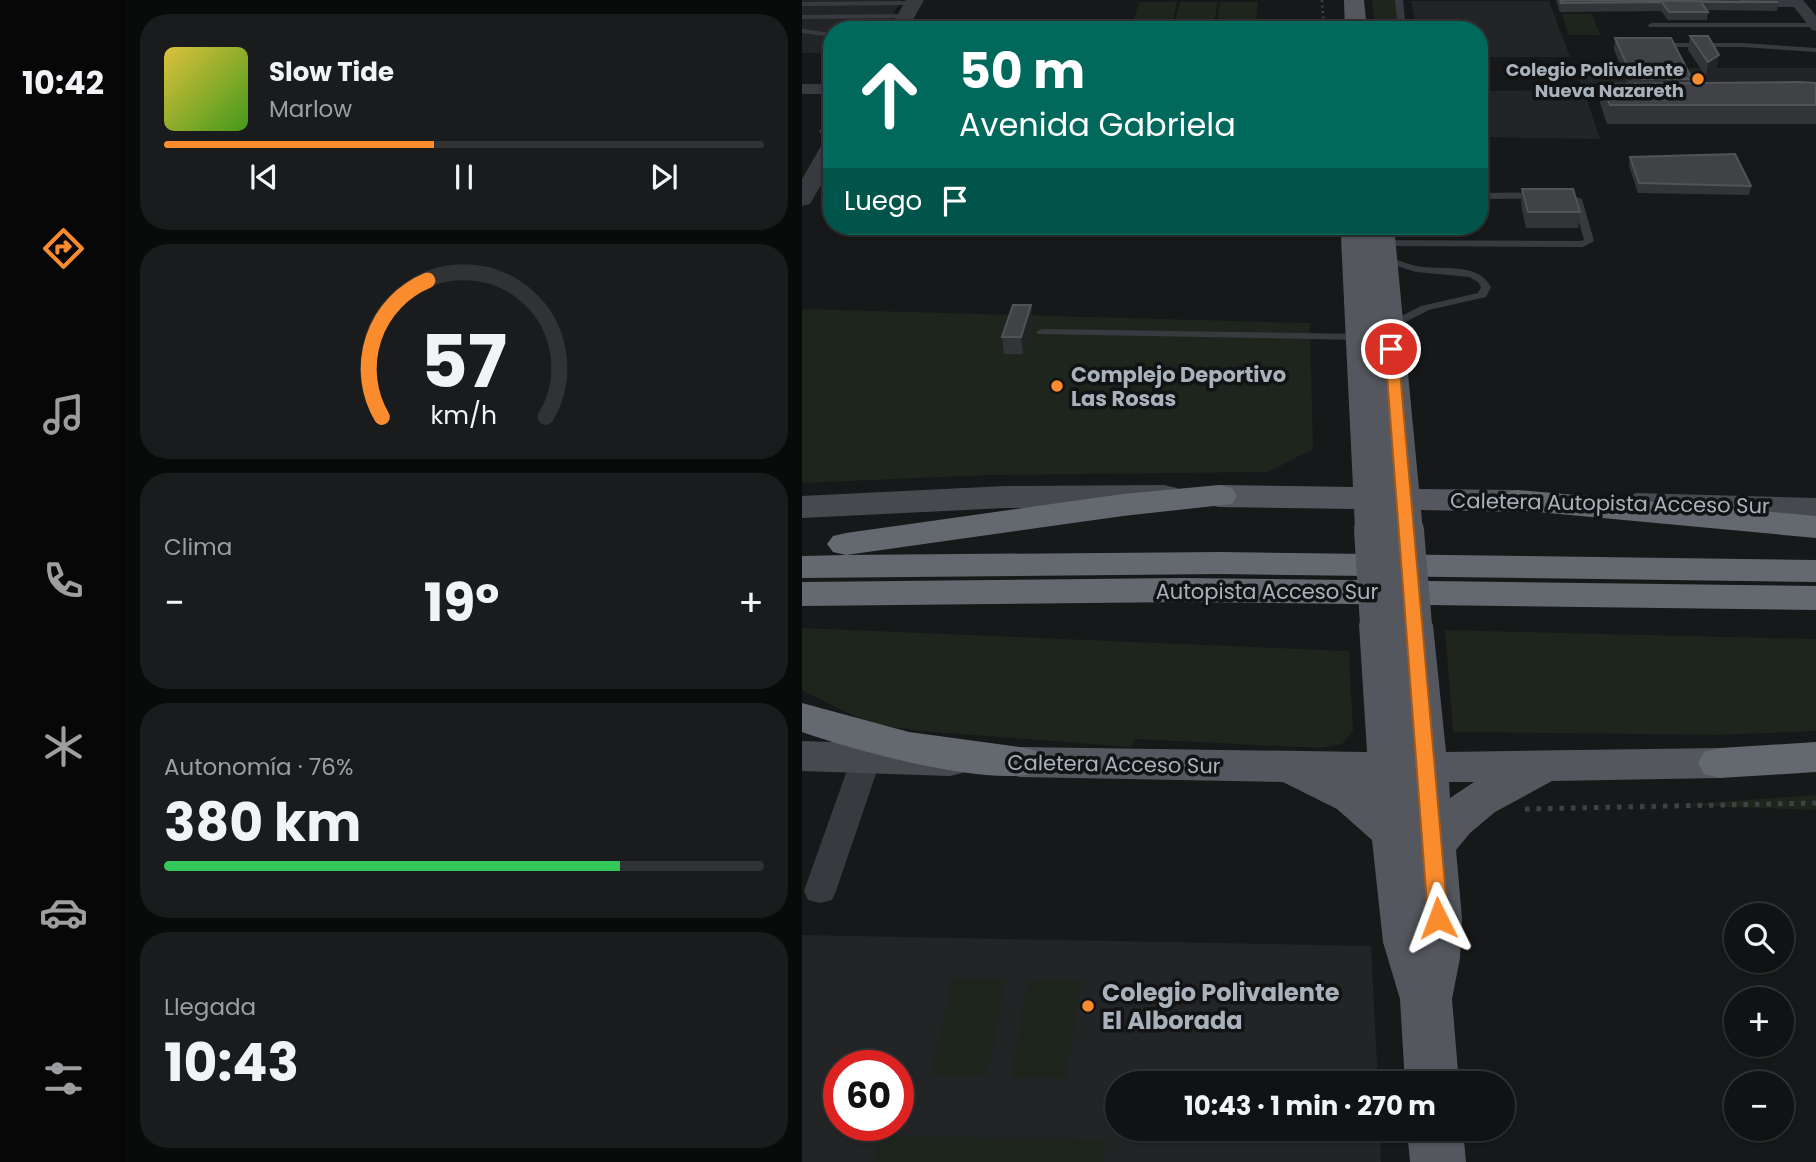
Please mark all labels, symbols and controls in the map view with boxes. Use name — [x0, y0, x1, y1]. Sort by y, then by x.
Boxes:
text: 50 m — [959, 37, 1085, 105]
icon: ahead — [844, 49, 935, 140]
text: Slow Tide — [269, 54, 394, 90]
place label: Colegio Polivalente Nueva Nazareth — [1506, 57, 1684, 103]
text: 10:42 — [22, 60, 104, 105]
marker: Colegio Polivalente Nueva Nazareth — [1690, 71, 1706, 87]
text: Marlow — [269, 93, 352, 125]
text: Avenida Gabriela — [959, 102, 1236, 147]
icon: previous — [245, 158, 283, 196]
icon: pause — [445, 158, 483, 196]
icon: next — [645, 158, 683, 196]
icon: arrive — [936, 182, 974, 220]
text: Luego — [844, 183, 922, 219]
icon: directions — [39, 224, 88, 273]
text: 57 — [421, 312, 507, 413]
pin — [1361, 319, 1421, 379]
icon: arrive — [1372, 330, 1410, 368]
place label: Complejo Deportivo Las Rosas — [1071, 360, 1286, 413]
marker: Complejo Deportivo Las Rosas — [1049, 378, 1065, 394]
icon: music — [39, 390, 88, 439]
text: km/h — [431, 398, 497, 433]
street label: Caletera Autopista Acceso Sur — [1450, 486, 1770, 520]
text: Clima — [164, 531, 232, 563]
icon: phone — [39, 556, 88, 605]
text: 19° — [424, 566, 499, 639]
text: − — [164, 576, 185, 629]
text: + — [738, 576, 764, 629]
street label: Autopista Acceso Sur — [1156, 577, 1379, 606]
icon: climate — [39, 722, 88, 771]
street label: Caletera Acceso Sur — [1007, 748, 1221, 780]
text: Autonomía · 76% — [164, 751, 353, 783]
text: 380 km — [164, 786, 361, 859]
position arrow — [1401, 881, 1475, 955]
icon: car — [39, 888, 88, 937]
map controls — [1724, 903, 1794, 1141]
button: search — [1724, 903, 1794, 973]
place label: Colegio Polivalente El Alborada — [1102, 976, 1340, 1037]
button: + — [1724, 987, 1794, 1057]
text: Llegada — [164, 991, 256, 1023]
marker: Colegio Polivalente El Alborada — [1080, 998, 1096, 1014]
text: 10:43 — [164, 1026, 299, 1099]
speed limit sign: 60 — [823, 1050, 914, 1141]
icon: filters — [39, 1054, 88, 1103]
button: − — [1724, 1071, 1794, 1141]
text: 10:43 · 1 min · 270 m — [1184, 1088, 1436, 1124]

